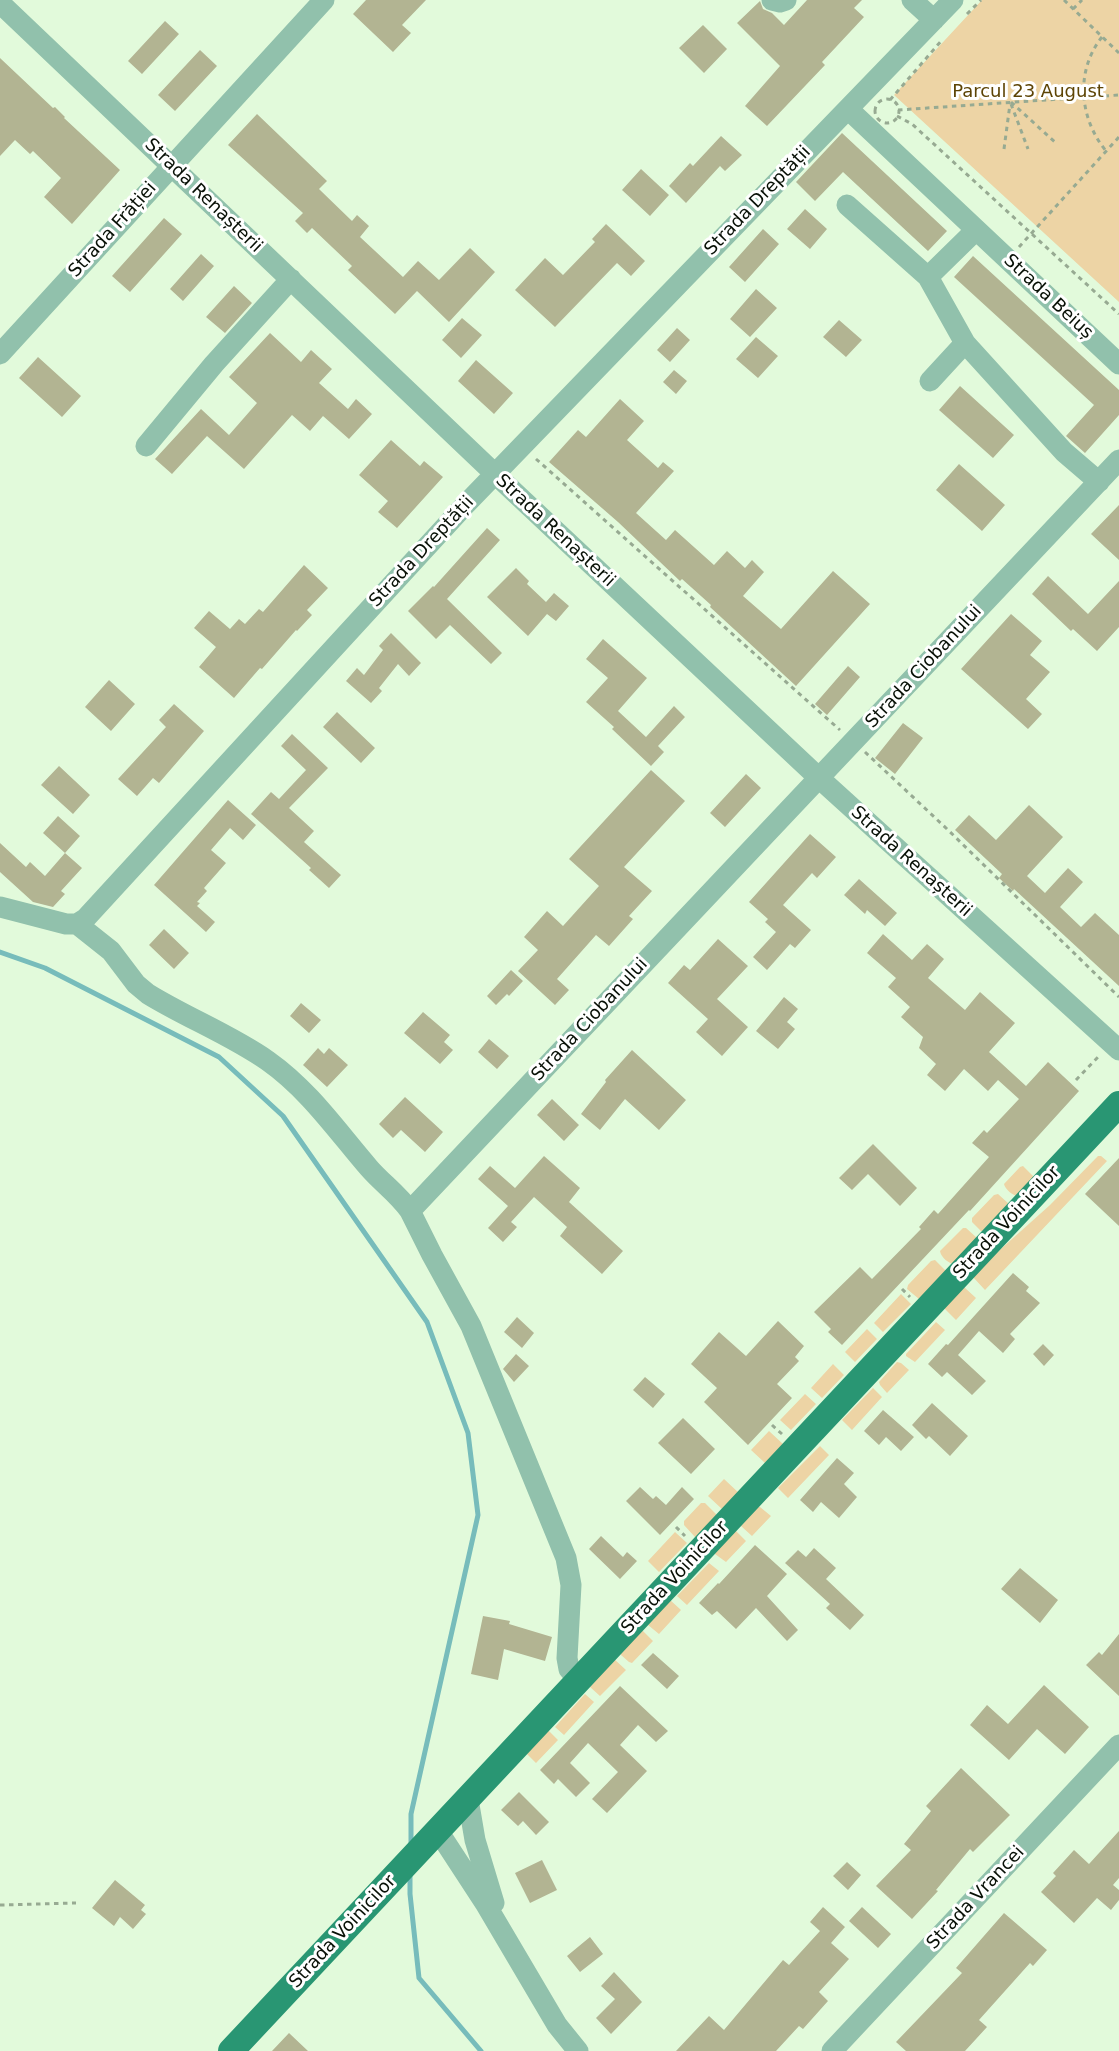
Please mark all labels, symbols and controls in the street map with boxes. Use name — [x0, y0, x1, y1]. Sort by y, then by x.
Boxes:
park label: Parcul 23 August — [952, 81, 1104, 103]
street label: Strada Renașterii — [140, 134, 266, 258]
street label: Strada Dreptății — [700, 142, 816, 260]
street label: Strada Frăției — [65, 178, 161, 282]
street label: Strada Beiuș — [999, 250, 1097, 344]
street label: Strada Renașterii — [491, 470, 619, 592]
street label: Strada Dreptății — [365, 492, 479, 612]
street label: Strada Ciobanului — [861, 601, 987, 733]
street label: Strada Renașterii — [846, 802, 976, 922]
street label: Strada Ciobanului — [527, 954, 653, 1086]
street label: Strada Voinicilor — [949, 1162, 1065, 1284]
street label: Strada Voinicilor — [617, 1517, 733, 1639]
street label: Strada Vrancei — [923, 1842, 1029, 1954]
street label: Strada Voinicilor — [285, 1871, 401, 1993]

